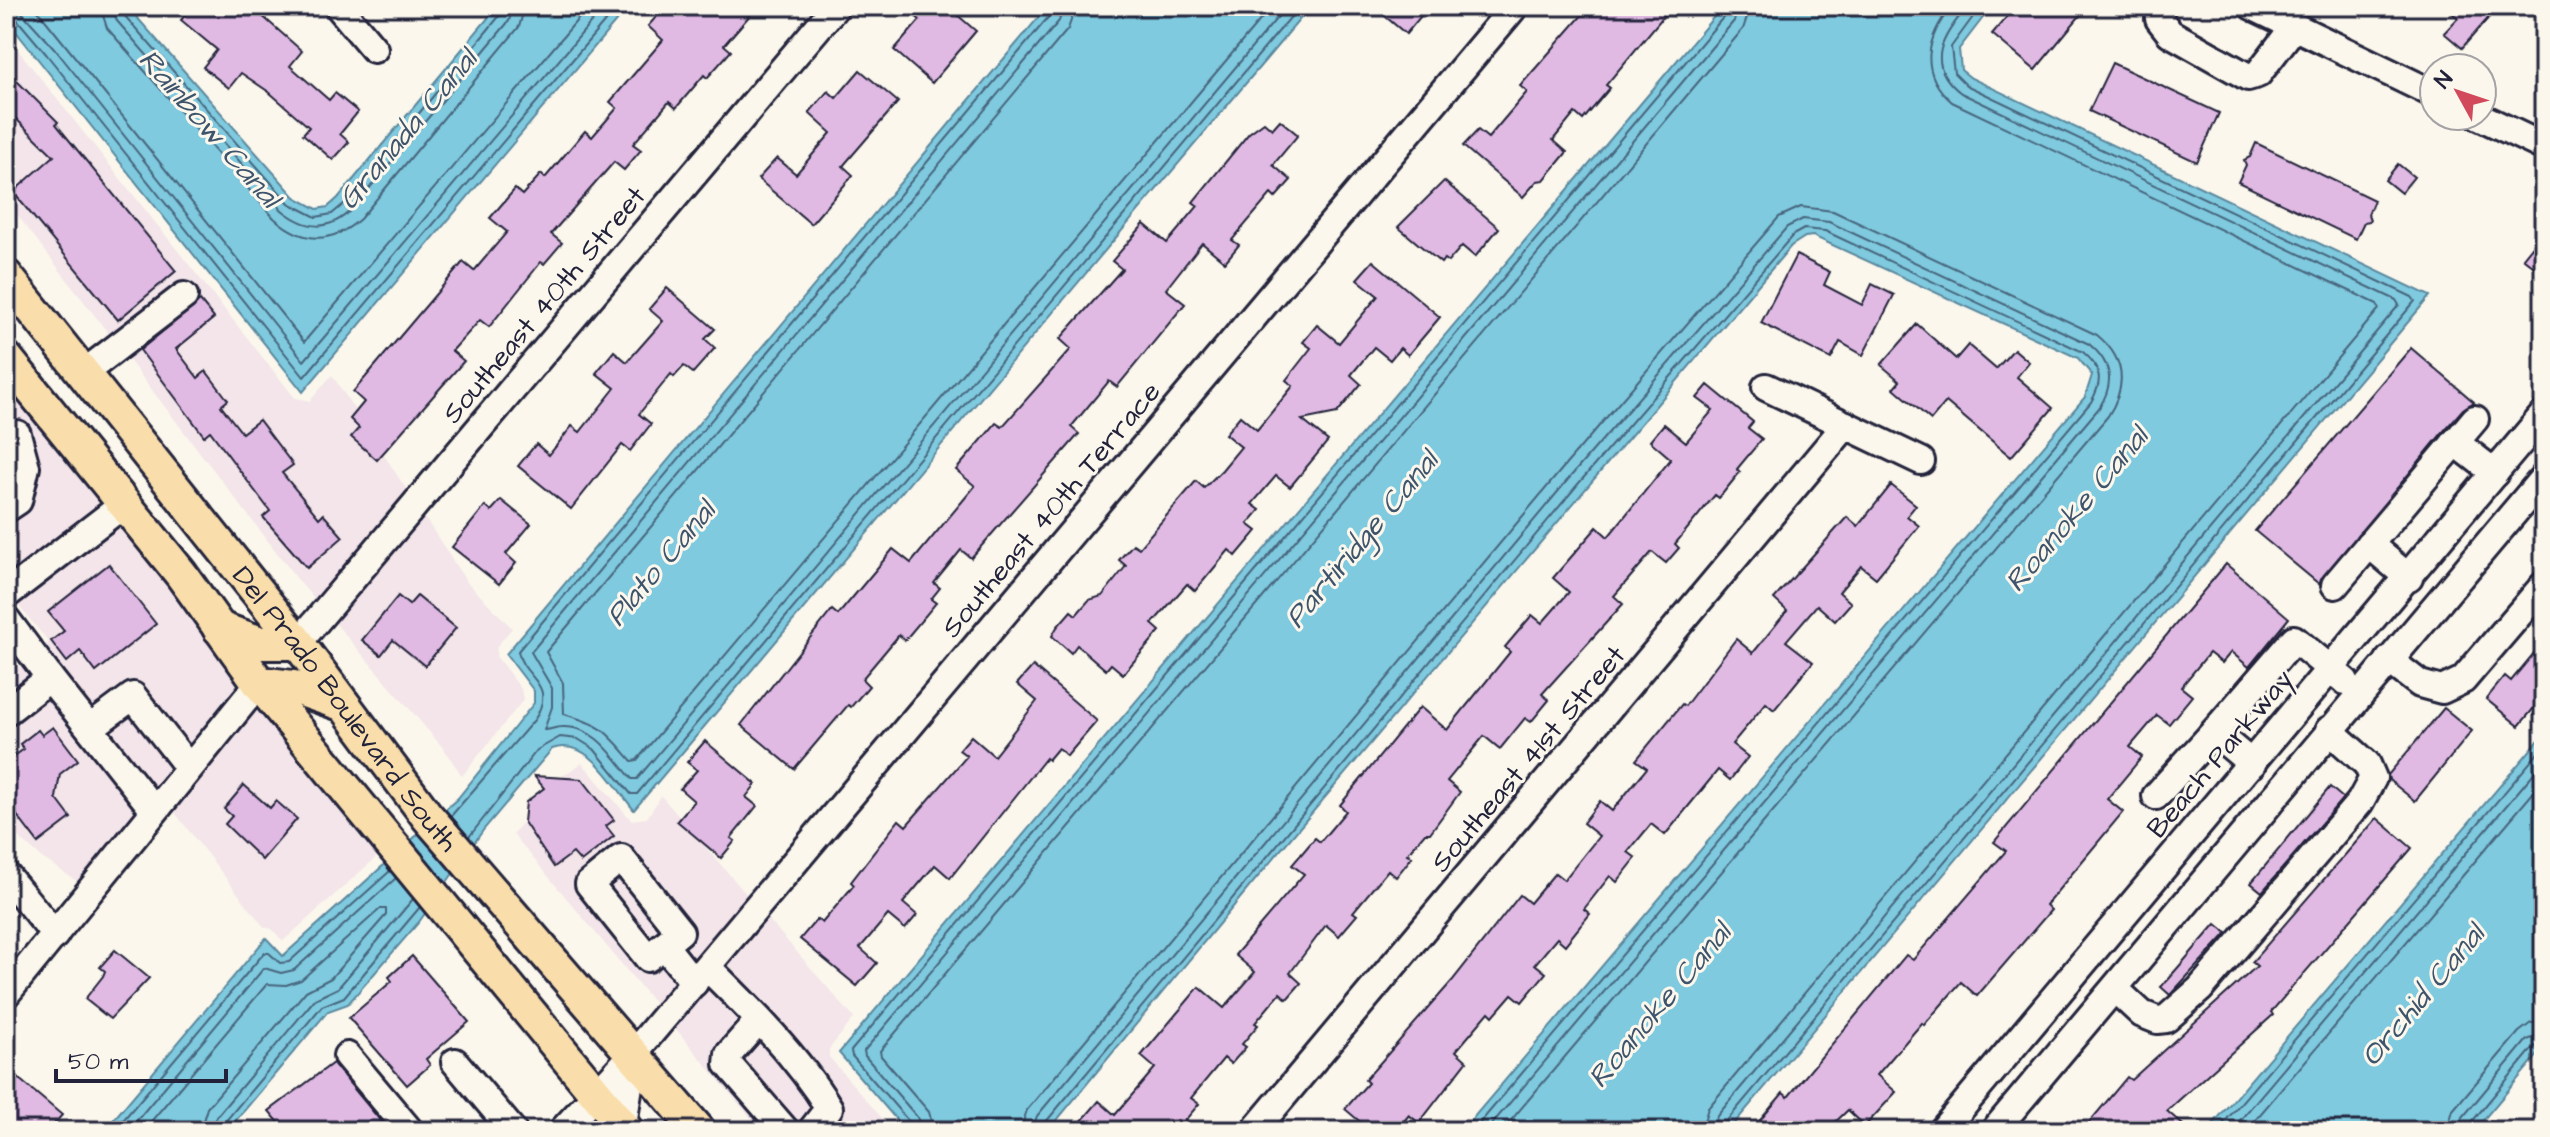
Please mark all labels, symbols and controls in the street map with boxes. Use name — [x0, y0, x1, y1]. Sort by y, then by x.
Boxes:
water label: Granada Canal — [328, 38, 489, 219]
water label: Rainbow Canal — [129, 40, 292, 219]
north arrow — [2418, 52, 2498, 132]
text: N — [2428, 65, 2460, 95]
street label: Southeast 40th Street — [433, 178, 655, 432]
street label: Southeast 40th Terrace — [932, 374, 1170, 646]
water label: Roanoke Canal — [1995, 416, 2160, 601]
water label: Partiridge Canal — [1275, 440, 1451, 638]
water label: Plato Canal — [596, 490, 728, 635]
street label: Del Prado Boulevard South — [223, 558, 467, 860]
street label: Southeast 41st Street — [1422, 637, 1635, 881]
street label: Beach Parkway — [2138, 661, 2304, 848]
water label: Roanoke Canal — [1578, 912, 1743, 1097]
water label: Orchid Canal — [2351, 913, 2497, 1076]
scale bar — [56, 1033, 226, 1083]
text: 50 m — [68, 1045, 129, 1079]

